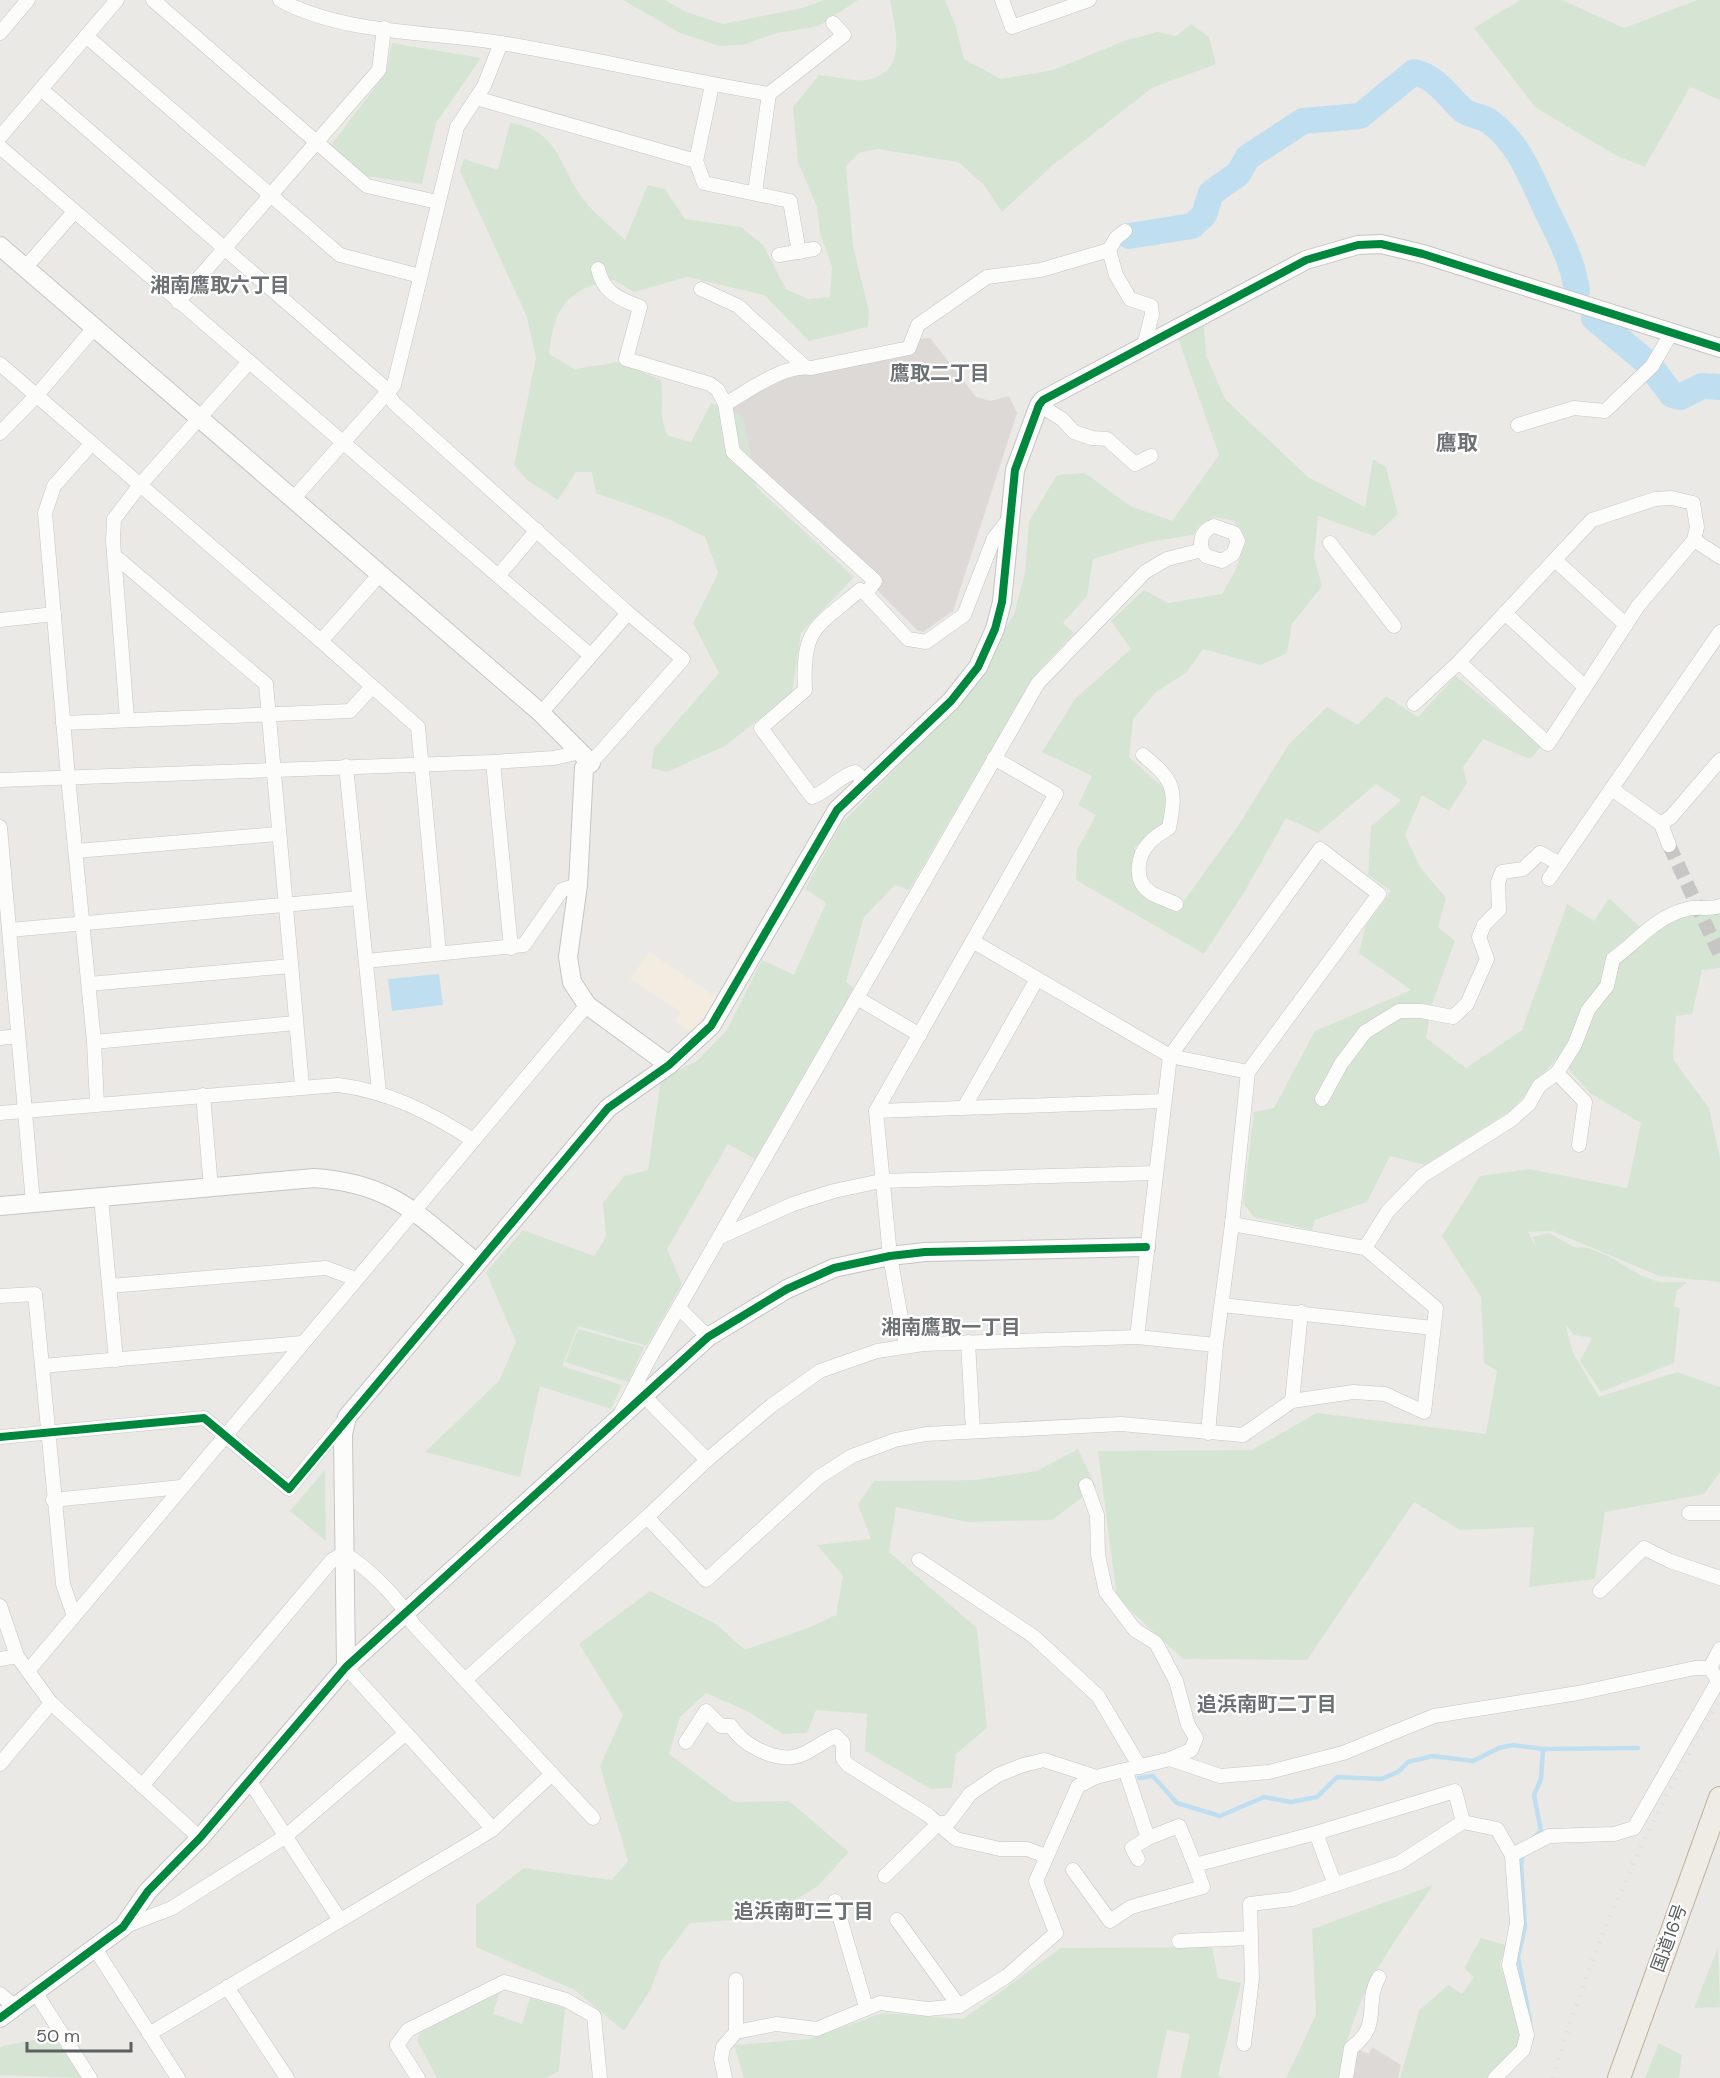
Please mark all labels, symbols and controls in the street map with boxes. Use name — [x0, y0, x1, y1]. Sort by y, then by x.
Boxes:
district label: 湘南鷹取六丁目 — [150, 272, 290, 298]
district label: 鷹取二丁目 — [890, 360, 990, 386]
district label: 鷹取 — [1436, 429, 1478, 457]
district label: 湘南鷹取一丁目 — [881, 1314, 1021, 1340]
district label: 追浜南町二丁目 — [1197, 1691, 1337, 1717]
district label: 追浜南町三丁目 — [734, 1898, 874, 1924]
street label: 国道16号 — [1646, 1901, 1692, 1975]
scale bar — [27, 2015, 130, 2053]
text: 50 m — [36, 2024, 80, 2048]

